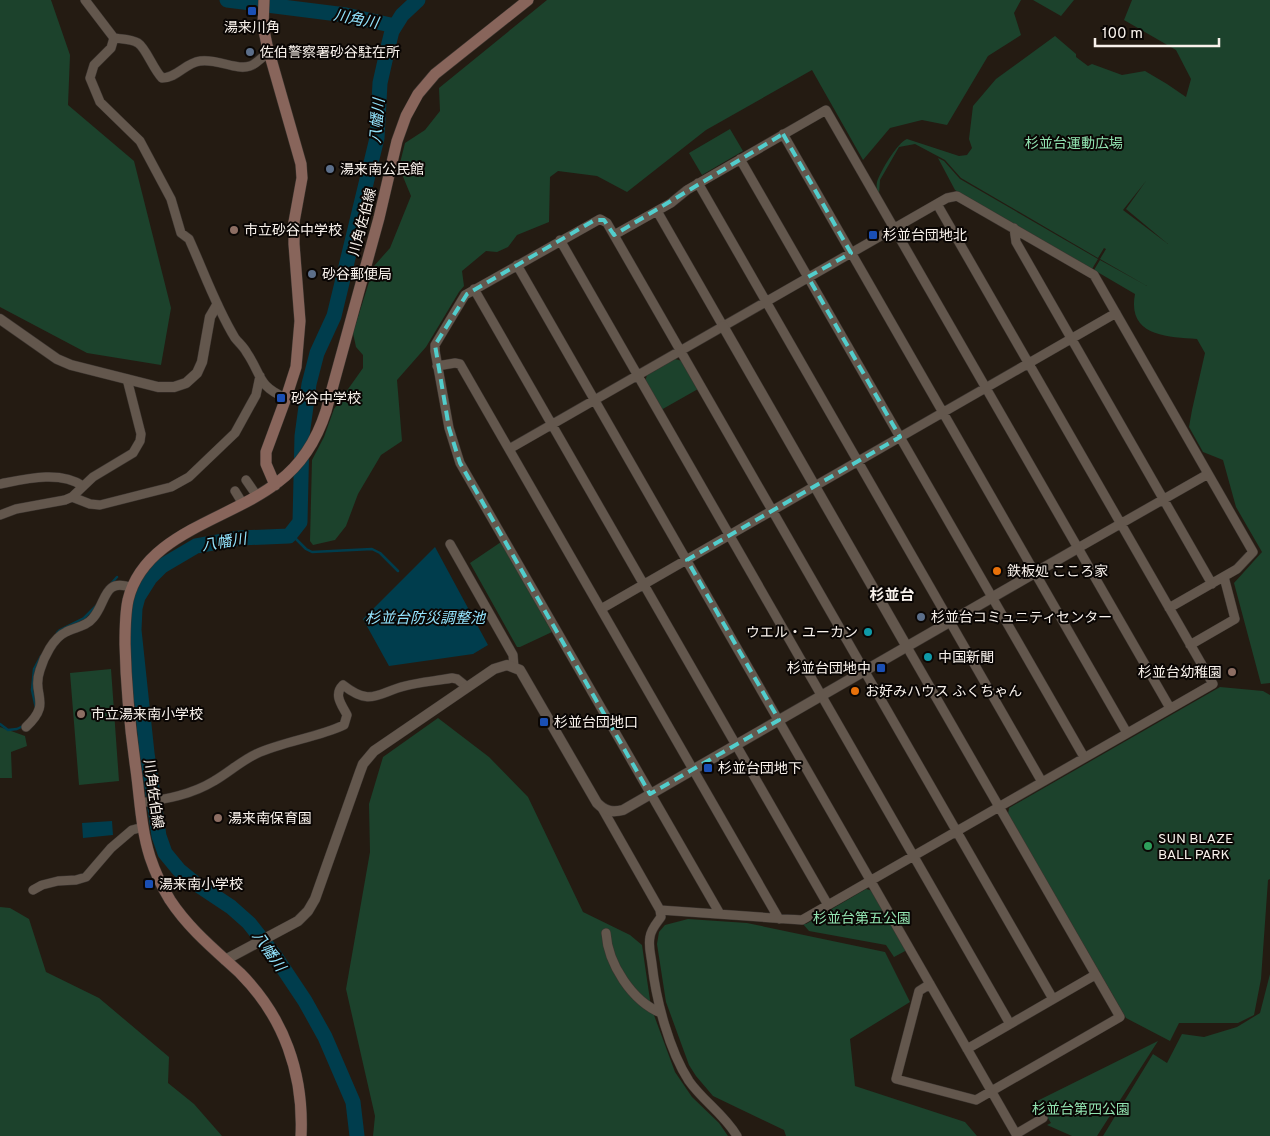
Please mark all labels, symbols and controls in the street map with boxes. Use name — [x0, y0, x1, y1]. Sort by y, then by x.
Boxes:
marker: 湯来川角 — [246, 5, 258, 17]
water label: 川角川 — [332, 7, 382, 34]
scale bar — [1095, 15, 1219, 47]
place label: 湯来川角 — [224, 20, 280, 37]
text: 100 m — [1102, 25, 1143, 44]
place label: 佐伯警察署砂谷駐在所 — [260, 45, 400, 62]
marker: 佐伯警察署砂谷駐在所 — [244, 46, 256, 58]
water label: 八幡川 — [367, 96, 390, 144]
park label: 杉並台運動広場 — [1025, 135, 1123, 153]
place label: 湯来南公民館 — [340, 162, 424, 179]
marker: 湯来南公民館 — [324, 163, 336, 175]
street label: 川角佐伯線 — [346, 186, 381, 258]
place label: 市立砂谷中学校 — [244, 223, 342, 240]
marker: 市立砂谷中学校 — [228, 224, 240, 236]
place label: 杉並台団地北 — [883, 227, 967, 245]
marker: 杉並台団地北 — [867, 229, 879, 241]
place label: 砂谷郵便局 — [322, 267, 392, 284]
marker: 砂谷郵便局 — [306, 268, 318, 280]
place label: 砂谷中学校 — [291, 391, 361, 408]
marker: 砂谷中学校 — [275, 392, 287, 404]
water label: 八幡川 — [201, 530, 250, 556]
place label: 鉄板処 こころ家 — [1007, 564, 1108, 581]
marker: 鉄板処 こころ家 — [991, 565, 1003, 577]
district label: 杉並台 — [869, 587, 915, 606]
place label: 杉並台コミュニティセンター — [931, 609, 1112, 627]
water label: 杉並台防災調整池 — [365, 610, 487, 629]
marker: 杉並台コミュニティセンター — [915, 611, 927, 623]
place label: ウエル・ユーカン — [746, 625, 858, 642]
marker: ウエル・ユーカン — [862, 626, 874, 638]
place label: 中国新聞 — [938, 650, 994, 667]
marker: 中国新聞 — [922, 651, 934, 663]
place label: 杉並台団地中 — [787, 660, 871, 678]
marker: 杉並台団地中 — [875, 662, 887, 674]
place label: 杉並台幼稚園 — [1138, 664, 1222, 682]
marker: 杉並台幼稚園 — [1226, 666, 1238, 678]
place label: お好みハウス ふくちゃん — [865, 684, 1022, 701]
marker: お好みハウス ふくちゃん — [849, 685, 861, 697]
place label: 市立湯来南小学校 — [91, 707, 203, 724]
marker: 市立湯来南小学校 — [75, 708, 87, 720]
place label: 杉並台団地口 — [554, 714, 638, 732]
marker: 杉並台団地口 — [538, 716, 550, 728]
street label: 川角佐伯線 — [139, 758, 166, 830]
place label: 杉並台団地下 — [718, 760, 802, 778]
marker: 杉並台団地下 — [702, 762, 714, 774]
place label: 湯来南保育園 — [228, 811, 312, 828]
marker: 湯来南保育園 — [212, 812, 224, 824]
place label: SUN BLAZE BALL PARK — [1158, 831, 1233, 864]
marker: SUN BLAZE BALL PARK — [1142, 840, 1154, 852]
place label: 湯来南小学校 — [159, 877, 243, 894]
marker: 湯来南小学校 — [143, 878, 155, 890]
park label: 杉並台第五公園 — [813, 910, 911, 928]
water label: 八幡川 — [247, 928, 290, 977]
park label: 杉並台第四公園 — [1032, 1101, 1130, 1119]

